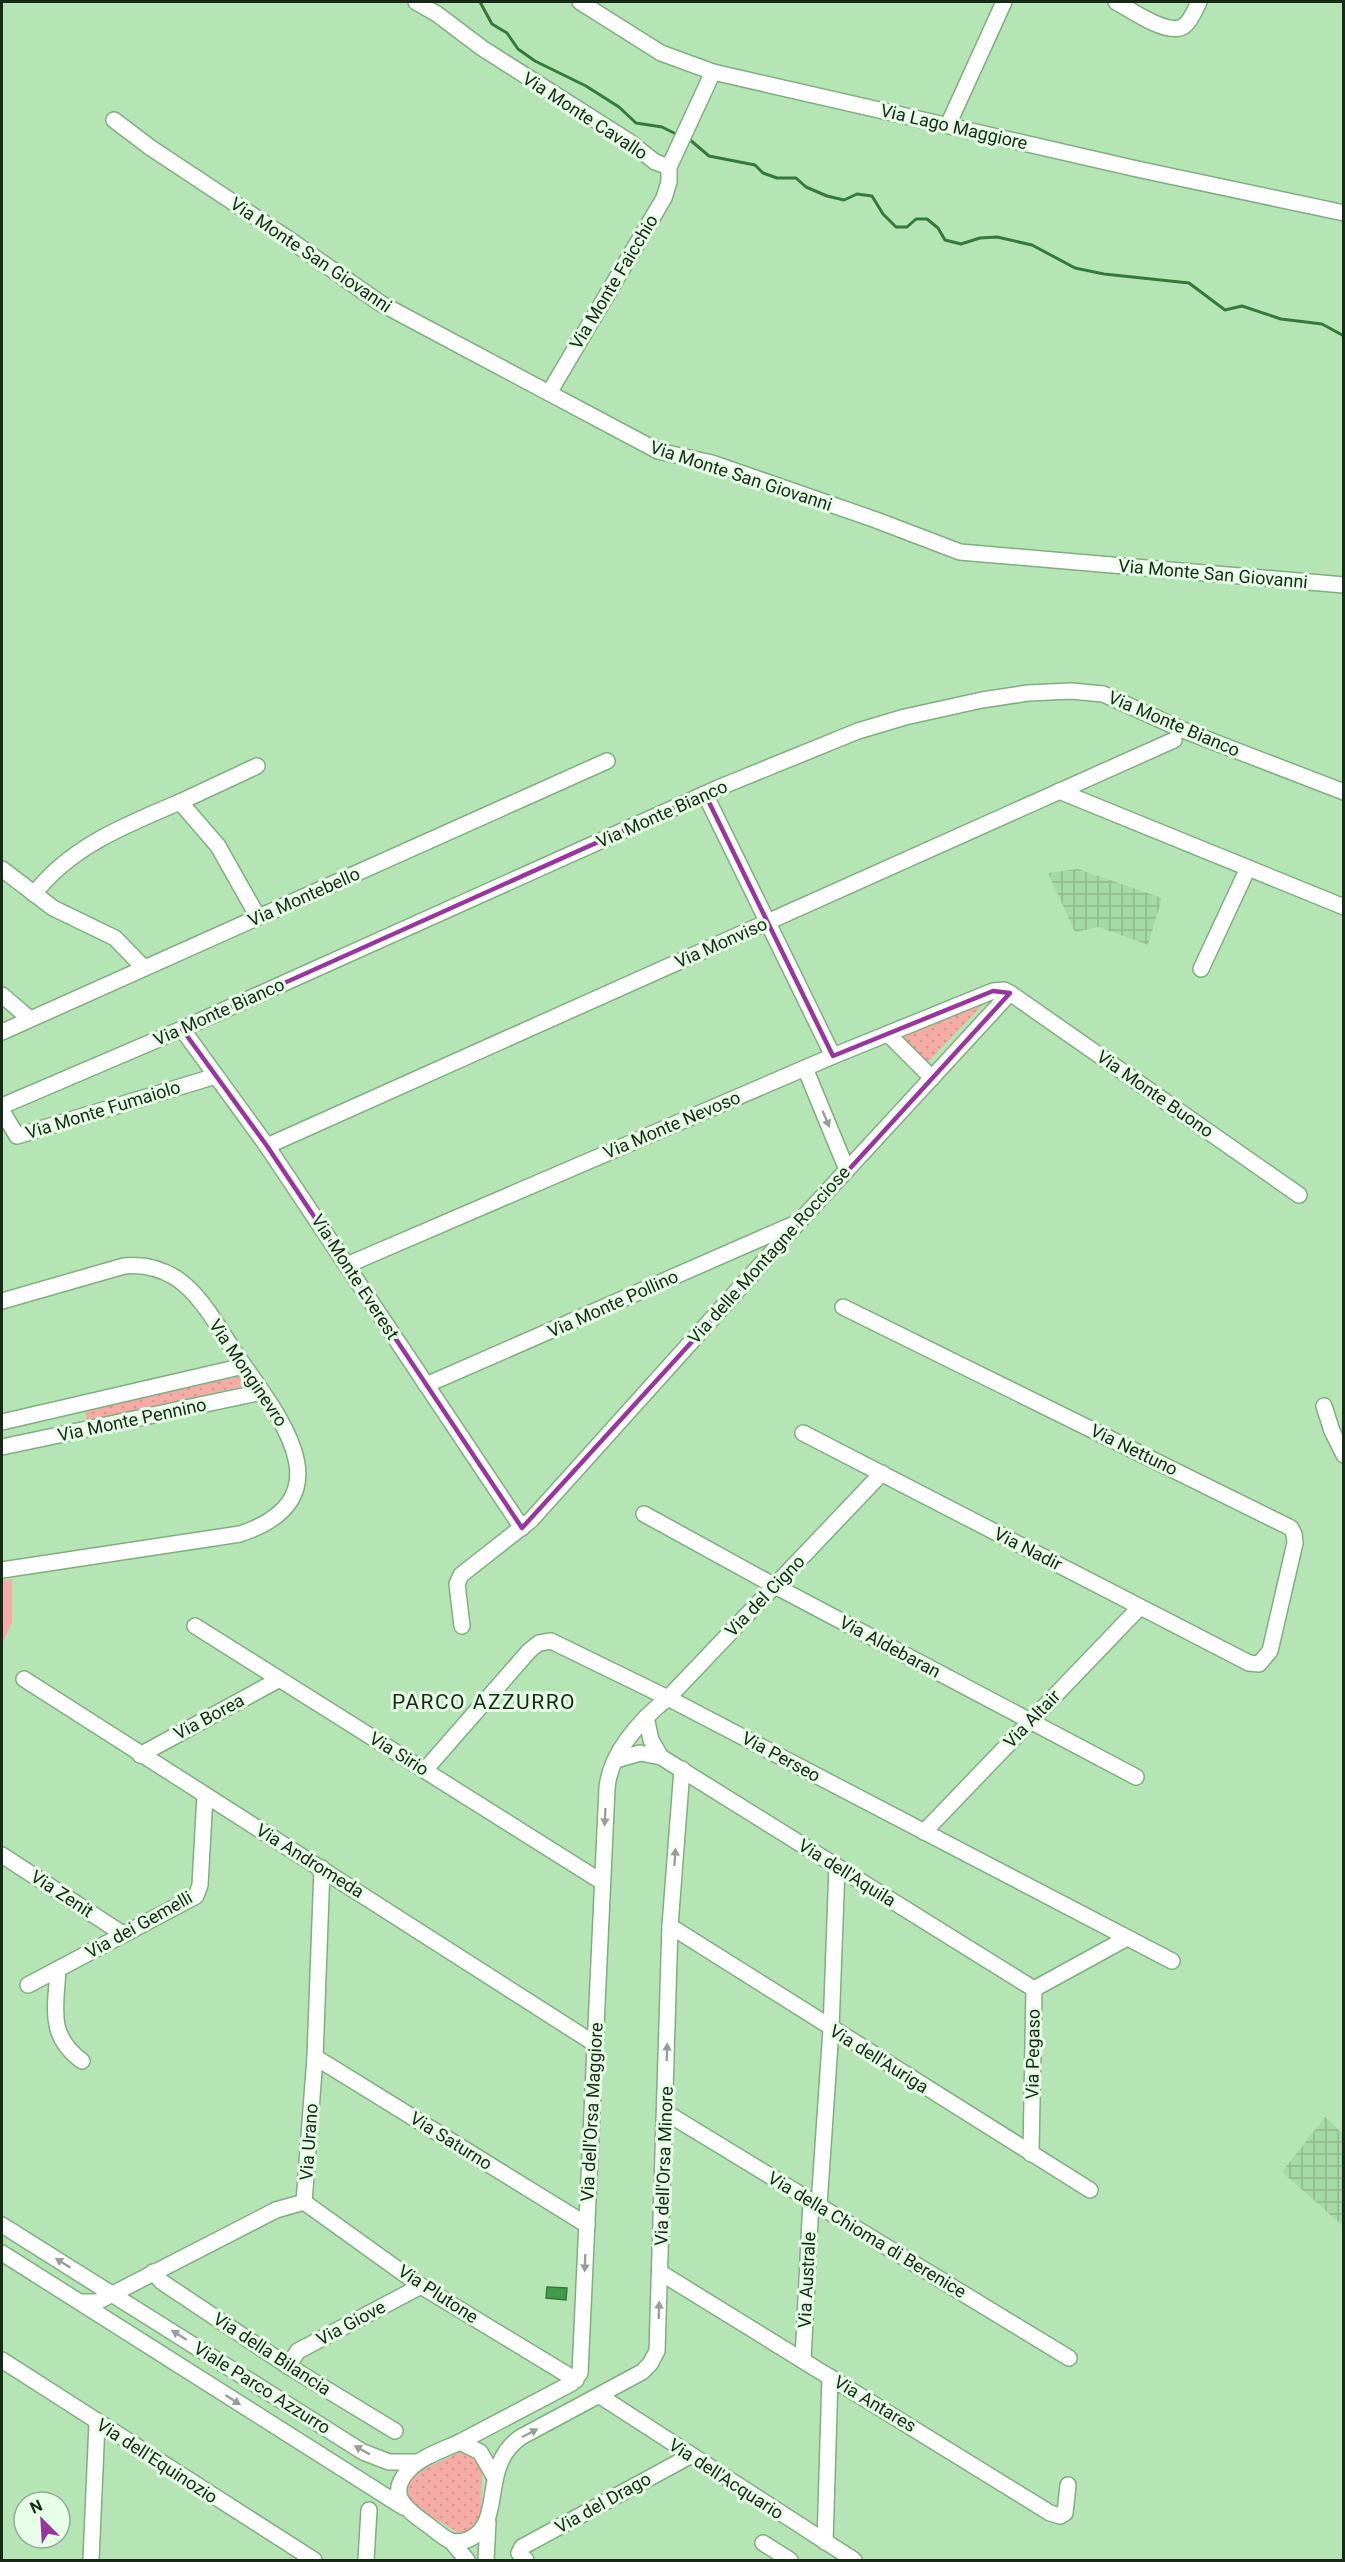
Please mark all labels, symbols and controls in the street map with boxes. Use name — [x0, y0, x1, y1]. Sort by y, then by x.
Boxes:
street label: Via Monte Cavallo — [519, 67, 652, 164]
street label: Via Lago Maggiore — [879, 99, 1030, 154]
street label: Via Monte San Giovanni — [227, 193, 396, 316]
street label: Via Monte Faicchio — [565, 211, 662, 353]
street label: Via Monte San Giovanni — [647, 436, 835, 515]
street label: Via Monte San Giovanni — [1117, 555, 1309, 592]
street label: Via Monte Bianco — [1105, 686, 1243, 761]
street label: Via Monte Bianco — [593, 775, 730, 852]
street label: Via Montebello — [245, 863, 363, 931]
street label: Via Monviso — [671, 913, 770, 972]
street label: Via Monte Bianco — [150, 973, 287, 1050]
street label: Via Monte Buono — [1093, 1046, 1218, 1142]
street label: Via Monte Fumaiolo — [23, 1076, 183, 1143]
street label: Via Monte Nevoso — [600, 1086, 743, 1163]
one-way arrow — [822, 1110, 831, 1128]
street label: Via delle Montagne Rocciose — [683, 1161, 854, 1348]
street label: Via Monte Everest — [307, 1210, 404, 1343]
street label: Via Monte Pollino — [544, 1265, 681, 1342]
street label: Via Monginevro — [205, 1315, 292, 1430]
street label: Via Monte Pennino — [56, 1394, 208, 1445]
street label: Via Nettuno — [1087, 1419, 1181, 1480]
street label: Via Nadir — [991, 1523, 1066, 1575]
street label: Via del Cigno — [721, 1551, 809, 1641]
street label: Via Aldebaran — [836, 1611, 944, 1682]
street label: Via Altair — [999, 1685, 1064, 1752]
street label: Via Borea — [170, 1689, 248, 1744]
district label: PARCO AZZURRO — [392, 1690, 576, 1714]
street label: Via Sirio — [366, 1727, 433, 1780]
street label: Via Perseo — [738, 1727, 824, 1786]
one-way arrow — [601, 1807, 610, 1826]
street label: Via Andromeda — [252, 1819, 368, 1902]
street label: Via dell'Aquila — [795, 1834, 900, 1911]
one-way arrow — [671, 1848, 680, 1867]
street label: Via Zenit — [27, 1866, 98, 1922]
street label: Via dei Gemelli — [82, 1887, 196, 1963]
street label: Via Pegaso — [1021, 2009, 1044, 2099]
street label: Via dell'Auriga — [826, 2020, 933, 2097]
street label: Via dell'Orsa Maggiore — [576, 2022, 607, 2202]
one-way arrow — [662, 2043, 672, 2062]
street label: Via dell'Orsa Minore — [650, 2086, 677, 2246]
street label: Via Urano — [295, 2103, 322, 2181]
street label: Via Saturno — [406, 2107, 496, 2174]
street label: Via della Chioma di Berenice — [764, 2167, 970, 2302]
street label: Via Australe — [793, 2231, 820, 2329]
one-way arrow — [581, 2254, 590, 2273]
one-way arrow — [55, 2258, 71, 2269]
street label: Via Plutone — [394, 2260, 482, 2327]
street label: Via Giove — [313, 2296, 389, 2349]
one-way arrow — [655, 2301, 664, 2320]
street label: Via della Bilancia — [209, 2308, 335, 2399]
one-way arrow — [170, 2330, 187, 2341]
street label: Viale Parco Azzurro — [190, 2337, 334, 2438]
street label: Via Antares — [830, 2371, 920, 2436]
one-way arrow — [225, 2394, 241, 2405]
street label: Via dell'Equinozio — [93, 2414, 222, 2507]
one-way arrow — [522, 2428, 539, 2438]
street label: Via dell'Acquario — [665, 2434, 788, 2523]
one-way arrow — [353, 2445, 370, 2455]
street label: Via del Drago — [551, 2468, 654, 2538]
north arrow — [12, 2490, 72, 2550]
text: N — [27, 2496, 45, 2518]

